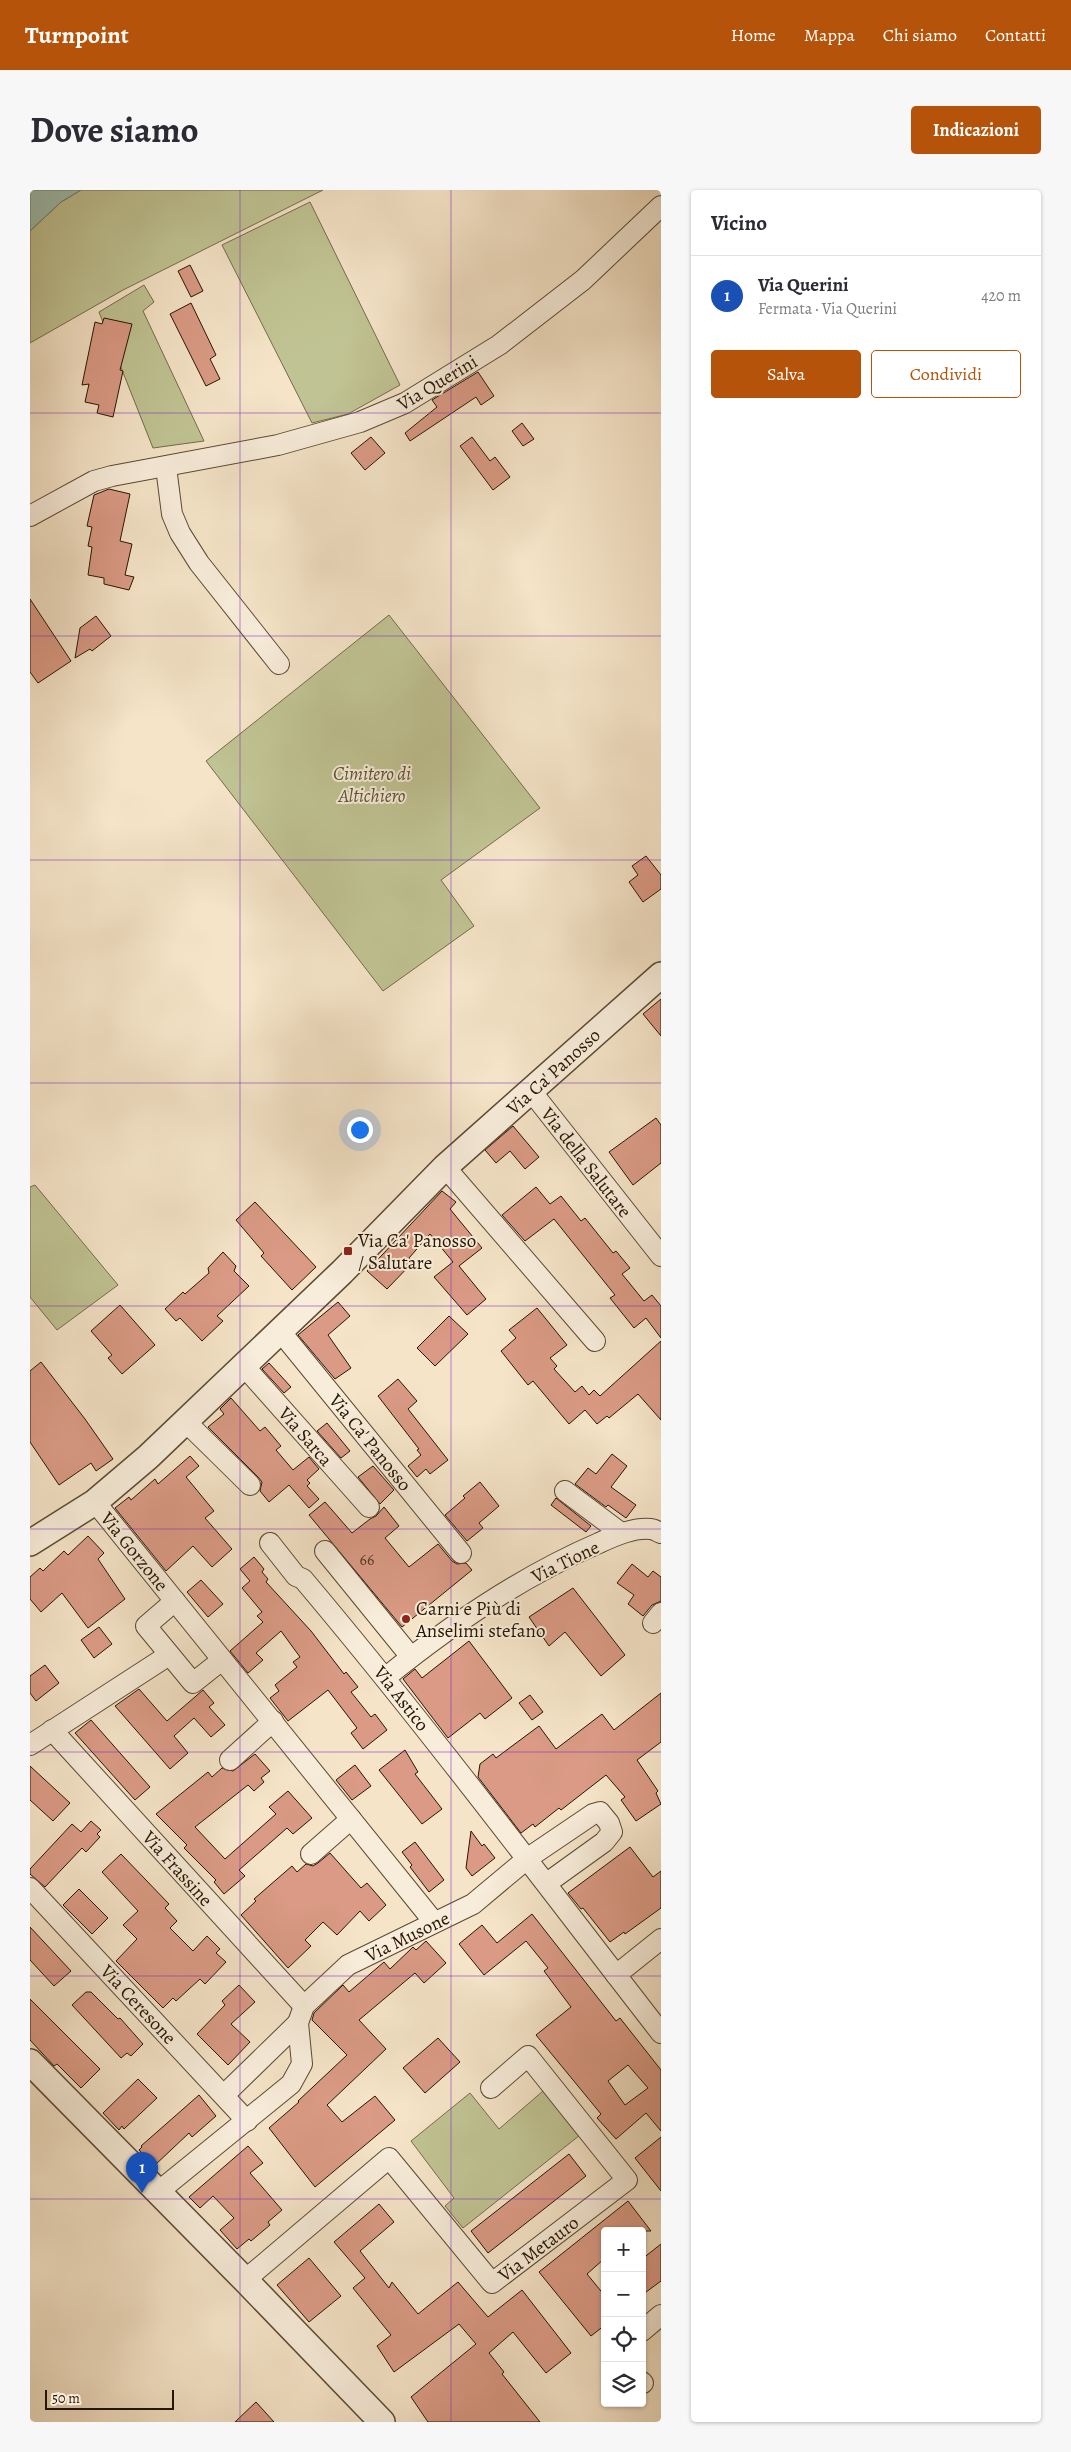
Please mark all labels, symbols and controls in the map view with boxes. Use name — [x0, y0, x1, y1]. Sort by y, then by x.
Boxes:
text: Turnpoint — [25, 19, 129, 51]
text: Home — [731, 23, 776, 47]
text: Mappa — [804, 23, 855, 47]
text: Chi siamo — [883, 23, 957, 47]
text: Contatti — [985, 23, 1046, 47]
text: Dove siamo — [30, 106, 199, 154]
button: Indicazioni — [911, 106, 1041, 154]
text: Vicino — [711, 209, 767, 237]
text: Via Querini — [758, 272, 849, 298]
text: 1 — [724, 285, 730, 307]
text: 420 m — [981, 285, 1021, 307]
text: Fermata · Via Querini — [758, 298, 897, 320]
street label: Via Querini — [392, 349, 482, 417]
button: Salva — [711, 350, 861, 398]
button: Condividi — [871, 350, 1021, 398]
park label: Cimitero di Altichiero — [333, 761, 411, 809]
street label: Via Ca' Panosso — [500, 1022, 606, 1122]
street label: Via della Salutare — [534, 1101, 638, 1223]
your location — [347, 1117, 373, 1143]
place label: Via Ca' Panosso / Salutare — [357, 1228, 476, 1276]
marker: Via Ca' Panosso / Salutare — [342, 1245, 354, 1257]
street label: Via Ca' Panosso — [322, 1388, 418, 1497]
street label: Via Sarca — [271, 1401, 338, 1472]
street label: Via Gorzone — [94, 1506, 174, 1597]
street label: Via Tione — [526, 1534, 604, 1590]
house number: 66 — [360, 1549, 374, 1571]
place label: Carni e Più di Anselimi stefano — [415, 1596, 545, 1644]
marker: Carni e Più di Anselimi stefano — [400, 1613, 412, 1625]
street label: Via Astico — [367, 1660, 435, 1737]
street label: Via Frassine — [136, 1824, 218, 1912]
street label: Via Musone — [360, 1905, 454, 1969]
street label: Via Ceresone — [94, 1958, 182, 2050]
pin: 1 — [126, 2152, 158, 2193]
street label: Via Metauro — [492, 2210, 584, 2288]
map controls — [601, 2227, 646, 2407]
button: + — [601, 2227, 646, 2272]
button: − — [601, 2272, 646, 2317]
button: locate — [601, 2317, 646, 2362]
button: layers — [601, 2362, 646, 2407]
scale bar — [45, 2387, 174, 2410]
text: 50 m — [52, 2389, 80, 2408]

